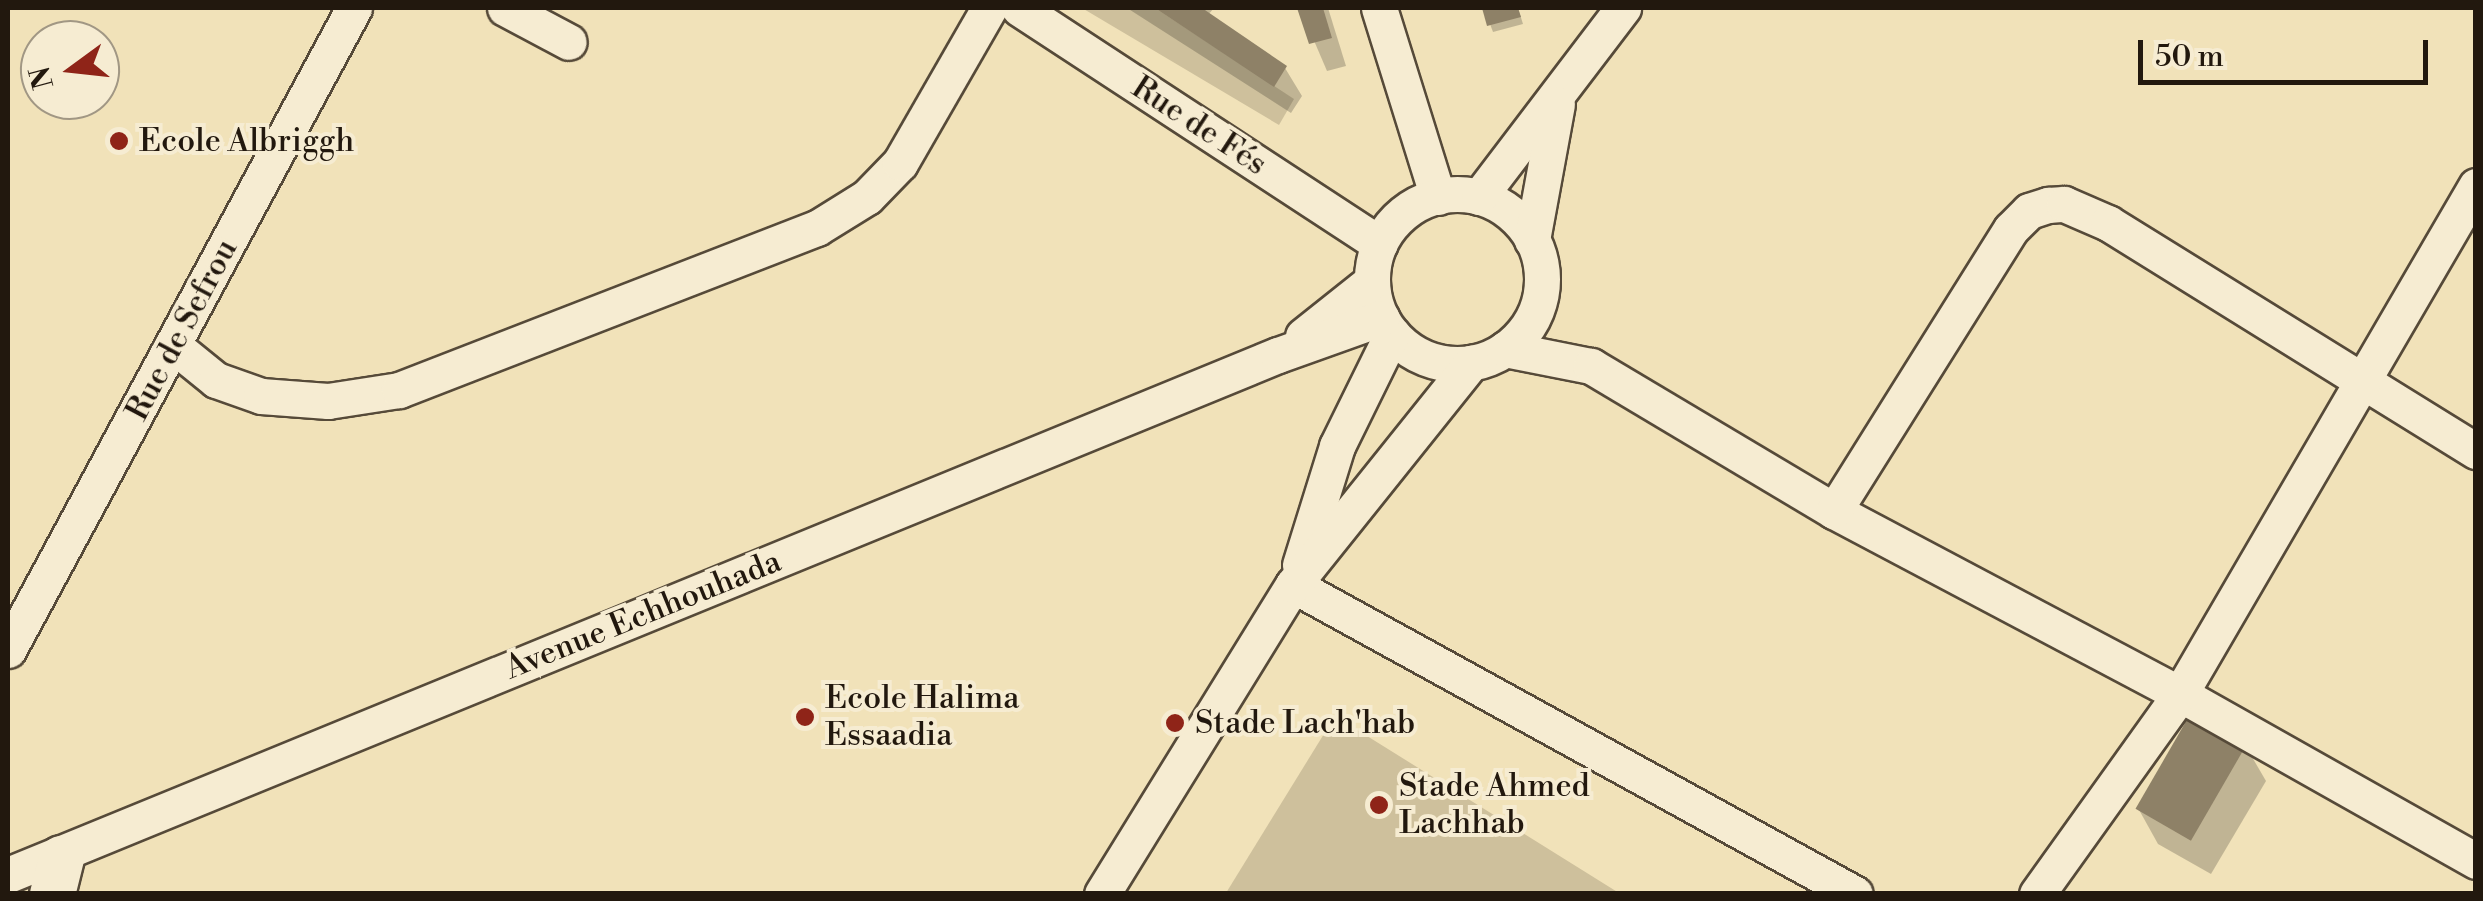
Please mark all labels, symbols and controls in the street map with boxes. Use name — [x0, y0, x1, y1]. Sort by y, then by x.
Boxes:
north arrow — [20, 20, 120, 120]
scale bar — [2143, 20, 2433, 82]
text: 50 m — [2155, 38, 2224, 76]
text: N — [23, 62, 62, 93]
street label: Rue de Fés — [1124, 68, 1274, 184]
place label: Ecole Albriggh — [139, 122, 354, 160]
marker: Ecole Albriggh — [108, 130, 130, 152]
street label: Rue de Sefrou — [118, 233, 246, 427]
street label: Avenue Echhouhada — [499, 542, 787, 688]
place label: Ecole Halima Essaadia — [825, 680, 1020, 755]
place label: Stade Lach'hab — [1195, 704, 1415, 742]
marker: Ecole Halima Essaadia — [794, 706, 816, 728]
marker: Stade Lach'hab — [1164, 712, 1186, 734]
place label: Stade Ahmed Lachhab — [1399, 768, 1590, 843]
marker: Stade Ahmed Lachhab — [1368, 794, 1390, 816]

